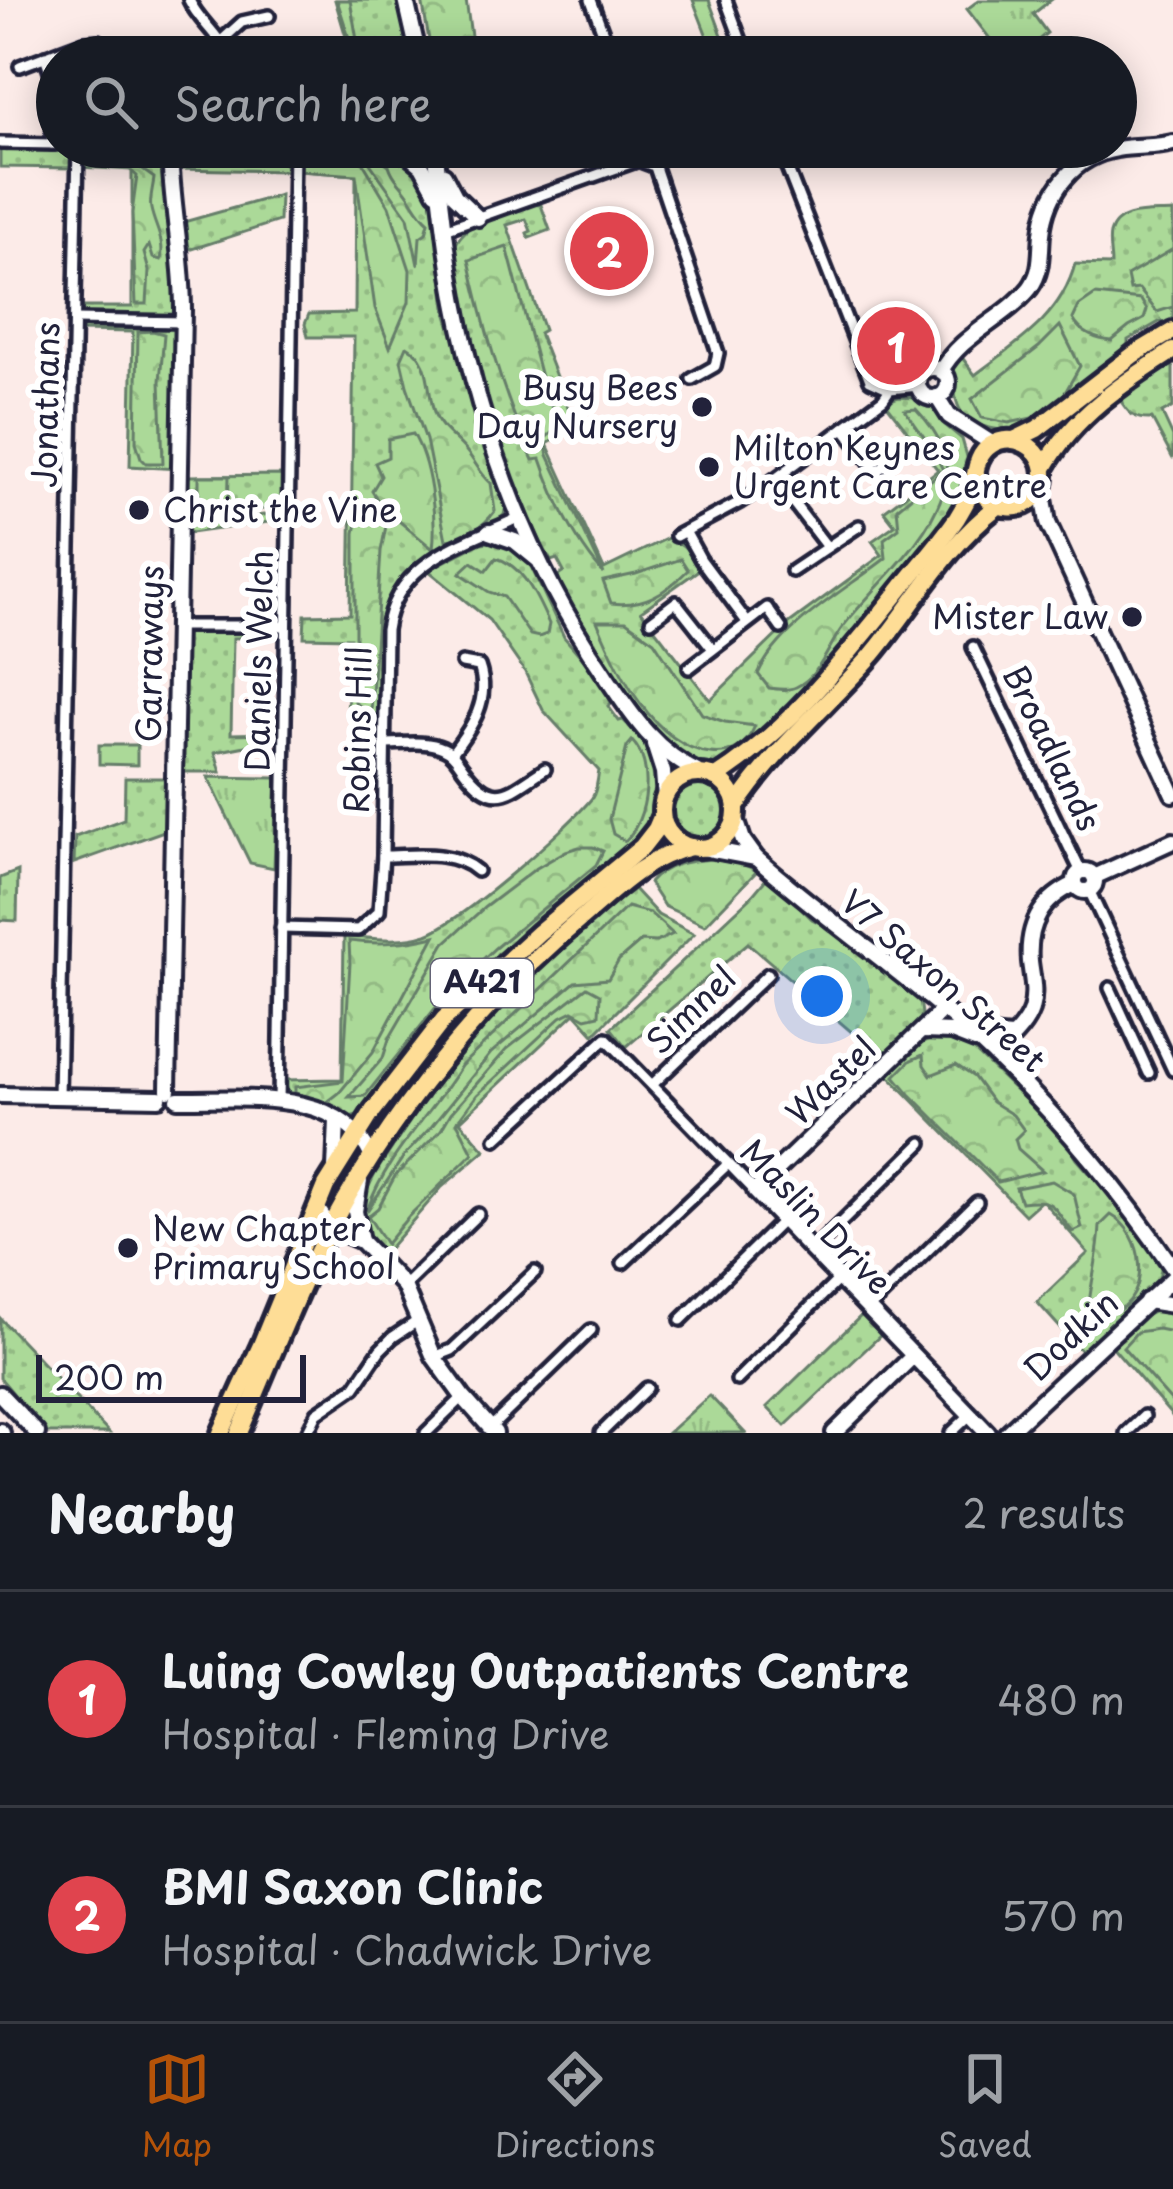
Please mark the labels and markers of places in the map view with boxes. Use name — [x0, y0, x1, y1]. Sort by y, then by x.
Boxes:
pin: 2 — [570, 206, 648, 296]
pin: 1 — [857, 301, 935, 391]
place label: Busy Bees Day Nursery — [476, 361, 678, 449]
marker: Busy Bees Day Nursery — [689, 394, 715, 420]
place label: Milton Keynes Urgent Care Centre — [733, 421, 1047, 509]
marker: Milton Keynes Urgent Care Centre — [696, 454, 722, 480]
place label: Christ the Vine — [163, 483, 398, 533]
marker: Christ the Vine — [126, 497, 152, 523]
place label: Mister Law — [932, 590, 1109, 640]
marker: Mister Law — [1119, 604, 1145, 630]
place label: New Chapter Primary School — [152, 1202, 395, 1290]
marker: New Chapter Primary School — [115, 1235, 141, 1261]

